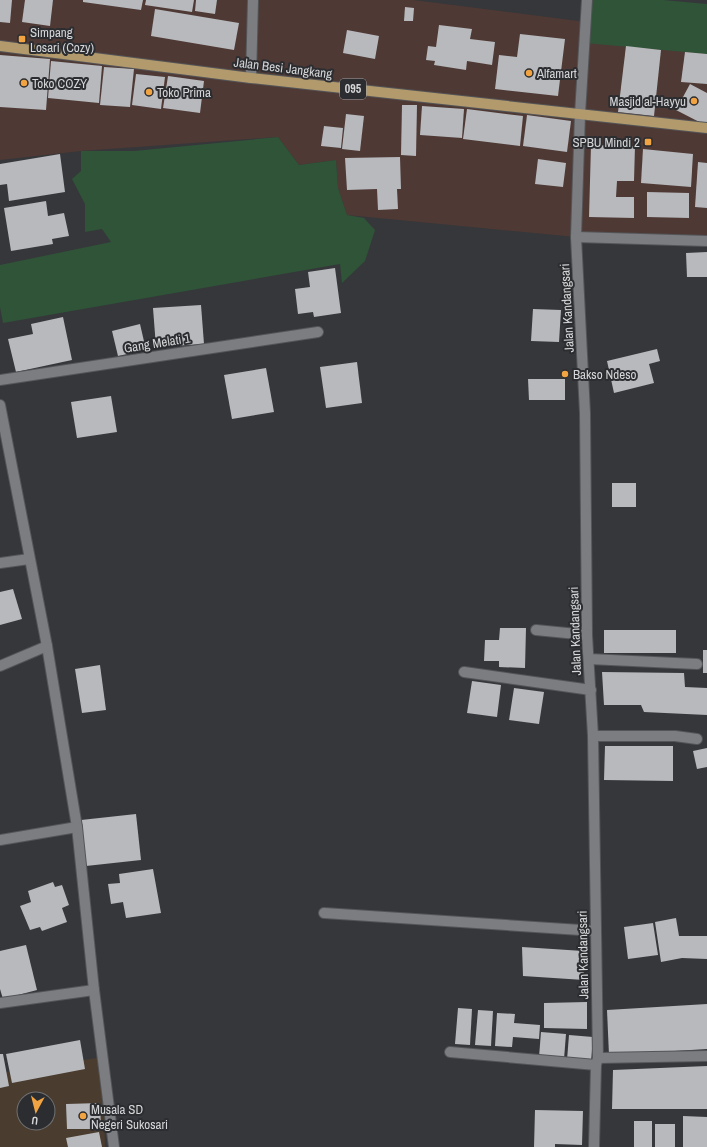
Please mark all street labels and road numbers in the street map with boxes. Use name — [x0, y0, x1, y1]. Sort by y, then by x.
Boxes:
street label: Jalan Besi Jangkang — [233, 54, 333, 82]
road number: 095 — [340, 79, 366, 99]
street label: Jalan Kandangsari — [556, 263, 578, 353]
street label: Gang Melati 1 — [123, 329, 191, 357]
street label: Jalan Kandangsari — [565, 586, 585, 676]
street label: Jalan Kandangsari — [574, 910, 592, 1000]

